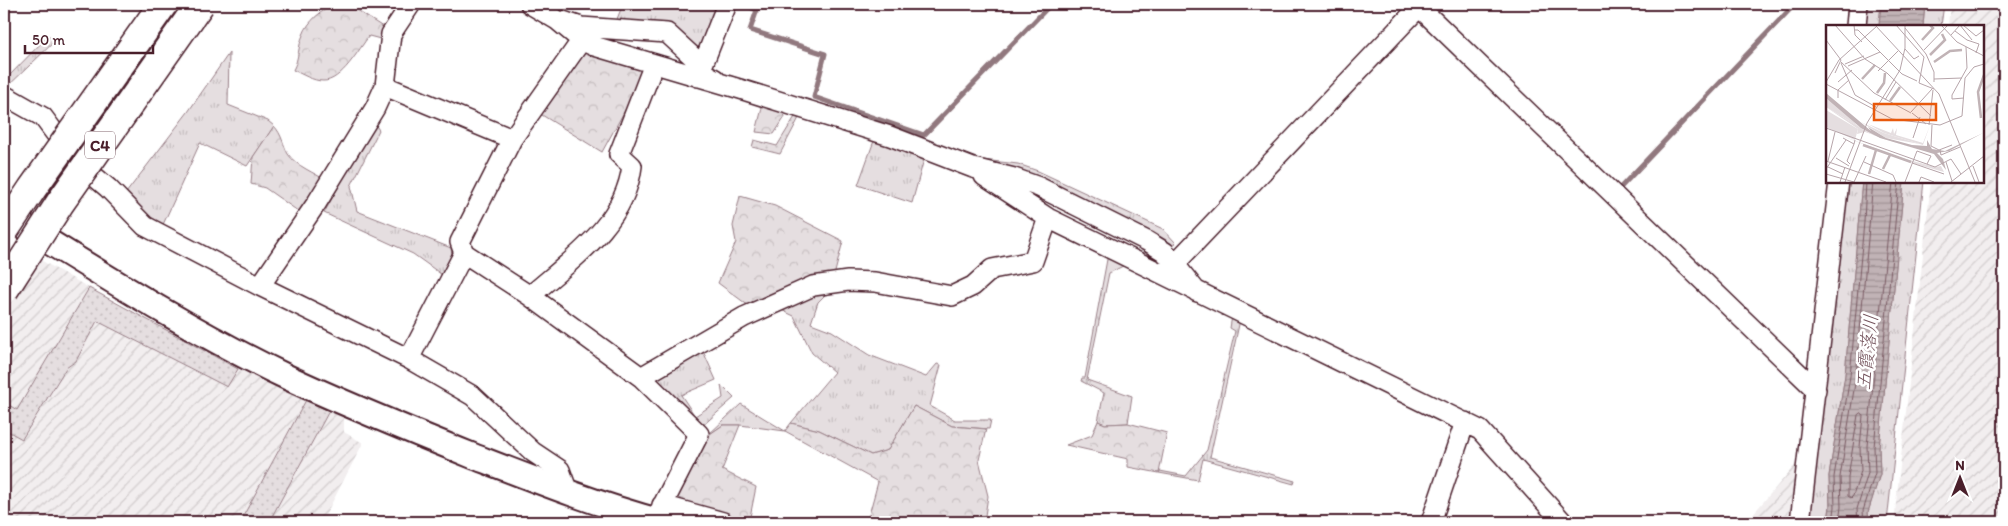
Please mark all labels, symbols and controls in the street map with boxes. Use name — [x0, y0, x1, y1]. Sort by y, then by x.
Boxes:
scale bar — [25, 22, 152, 54]
inset map — [1826, 25, 1983, 182]
text: 50 m — [32, 31, 65, 49]
road number: C4 — [85, 132, 115, 158]
water label: 五霞落川 — [1852, 313, 1882, 391]
north arrow — [1936, 454, 1986, 504]
text: N — [1955, 457, 1965, 474]

